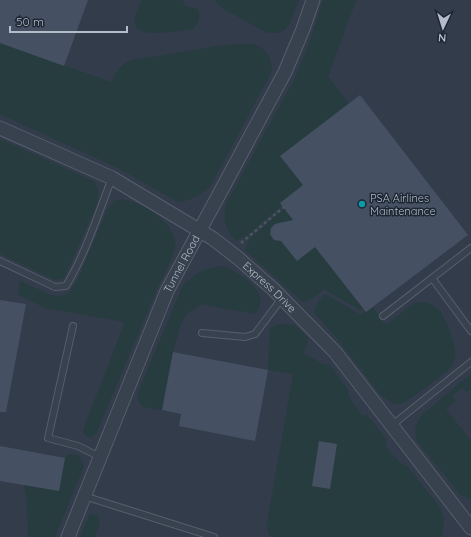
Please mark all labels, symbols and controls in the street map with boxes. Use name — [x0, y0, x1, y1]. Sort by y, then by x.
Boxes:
scale bar — [10, 8, 127, 34]
north arrow — [423, 8, 463, 48]
text: 50 m — [16, 14, 44, 29]
text: N — [438, 31, 447, 45]
place label: PSA Airlines Maintenance — [370, 191, 436, 218]
marker: PSA Airlines Maintenance — [357, 199, 367, 209]
street label: Tunnel Road — [160, 233, 203, 295]
street label: Express Drive — [240, 259, 299, 316]

